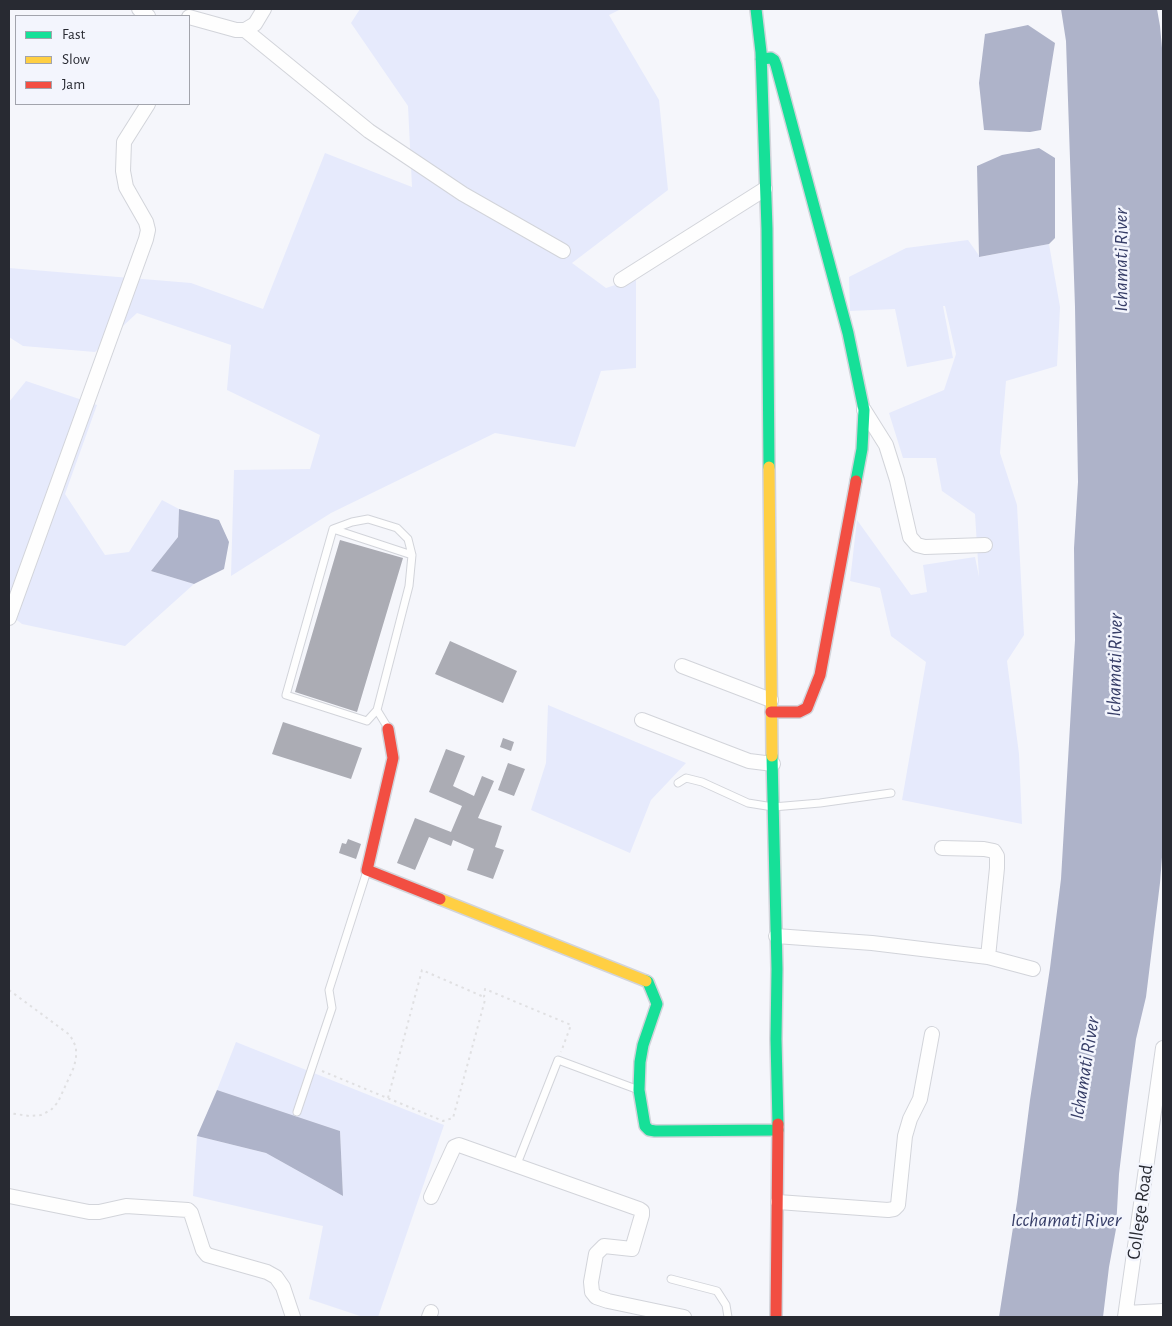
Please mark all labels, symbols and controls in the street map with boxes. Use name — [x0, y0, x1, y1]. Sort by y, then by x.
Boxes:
legend — [15, 15, 190, 105]
text: Fast — [62, 27, 85, 42]
text: Slow — [62, 52, 90, 67]
text: Jam — [62, 77, 85, 92]
water label: Ichamati River — [1109, 208, 1133, 312]
water label: Ichamati River — [1102, 613, 1128, 717]
water label: Ichamati River — [1065, 1015, 1105, 1121]
street label: College Road — [1122, 1163, 1158, 1261]
water label: Icchamati River — [1011, 1208, 1121, 1232]

